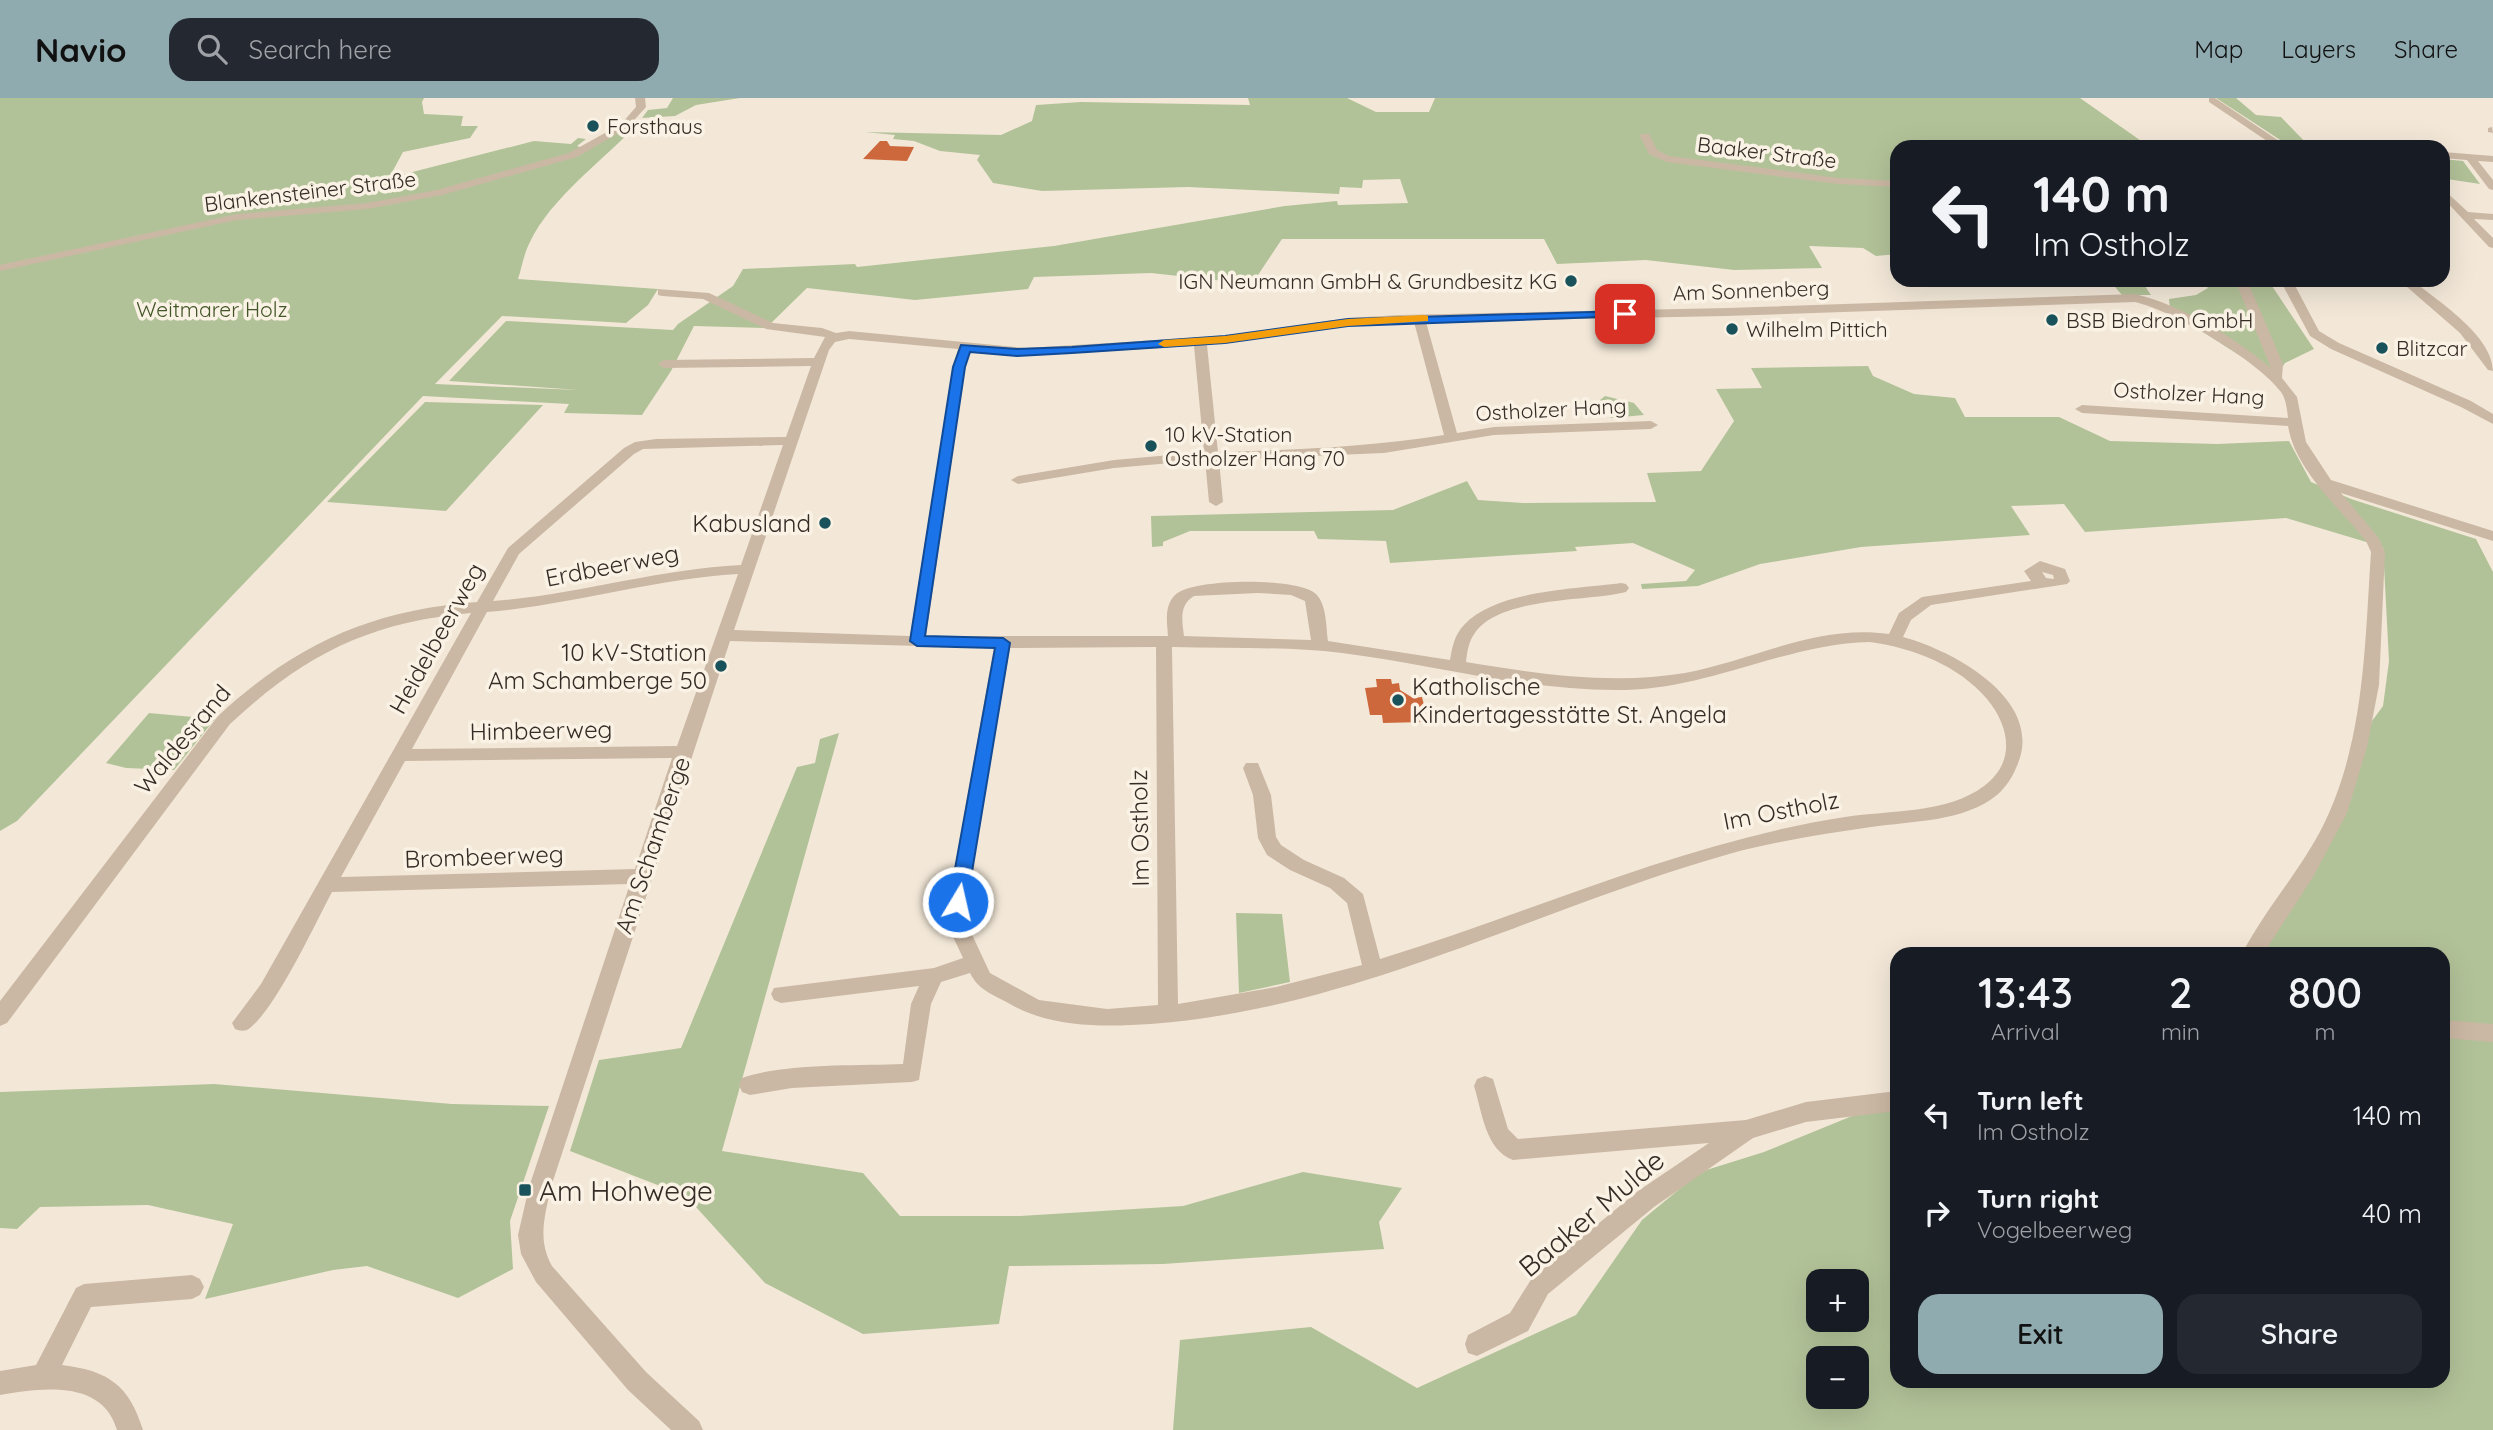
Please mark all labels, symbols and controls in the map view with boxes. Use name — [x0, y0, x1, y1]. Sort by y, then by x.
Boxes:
search box — [169, 18, 659, 81]
text: Navio — [35, 29, 127, 70]
icon: search — [193, 30, 231, 68]
text: Search here — [249, 33, 392, 66]
text: Map — [2194, 34, 2243, 64]
text: Layers — [2281, 34, 2356, 64]
text: Share — [2394, 34, 2458, 64]
place label: Forsthaus — [607, 113, 703, 139]
marker: Forsthaus — [585, 118, 601, 134]
street label: Baaker Straße — [1696, 131, 1838, 173]
text: 140 m — [2033, 163, 2170, 224]
street label: Blankensteiner Straße — [203, 165, 417, 217]
icon: left — [1918, 168, 2009, 259]
text: Im Ostholz — [2033, 224, 2189, 264]
place label: IGN Neumann GmbH & Grundbesitz KG — [1178, 268, 1557, 294]
marker: IGN Neumann GmbH & Grundbesitz KG — [1563, 273, 1579, 289]
street label: Am Sonnenberg — [1672, 274, 1830, 306]
pin — [1595, 284, 1655, 344]
icon: arrive — [1606, 295, 1644, 333]
park label: Weitmarer Holz — [136, 296, 288, 322]
place label: BSB Biedron GmbH — [2066, 307, 2253, 333]
marker: BSB Biedron GmbH — [2044, 312, 2060, 328]
place label: Wilhelm Pittich — [1746, 316, 1888, 342]
marker: Wilhelm Pittich — [1724, 321, 1740, 337]
place label: Blitzcar — [2396, 335, 2468, 361]
marker: Blitzcar — [2374, 340, 2390, 356]
street label: Ostholzer Hang — [2113, 376, 2265, 410]
street label: Ostholzer Hang — [1475, 392, 1627, 426]
place label: 10 kV-Station Ostholzer Hang 70 — [1165, 421, 1345, 471]
marker: 10 kV-Station Ostholzer Hang 70 — [1143, 438, 1159, 454]
place label: Kabusland — [692, 508, 811, 538]
marker: Kabusland — [817, 515, 833, 531]
street label: Erdbeerweg — [543, 537, 681, 593]
street label: Heidelbeerweg — [382, 557, 490, 719]
place label: 10 kV-Station Am Schamberge 50 — [488, 637, 707, 695]
marker: 10 kV-Station Am Schamberge 50 — [713, 658, 729, 674]
place label: Katholische Kindertagesstätte St. Angela — [1412, 671, 1727, 729]
street label: Waldesrand — [127, 678, 237, 800]
marker: Katholische Kindertagesstätte St. Angela — [1390, 692, 1406, 708]
street label: Himbeerweg — [469, 714, 613, 746]
street label: Am Schamberge — [608, 753, 696, 937]
street label: Im Ostholz — [1123, 769, 1155, 887]
street label: Im Ostholz — [1721, 784, 1841, 836]
street label: Brombeerweg — [404, 838, 564, 874]
position arrow — [921, 865, 995, 939]
text: 13:43 — [1978, 966, 2073, 1019]
text: 2 — [2169, 966, 2192, 1019]
text: 800 — [2288, 966, 2362, 1019]
text: Arrival — [1991, 1017, 2060, 1046]
text: min — [2161, 1017, 2200, 1046]
text: m — [2315, 1017, 2336, 1046]
text: Turn left — [1977, 1084, 2084, 1117]
icon: left — [1918, 1096, 1956, 1134]
text: 140 m — [2353, 1099, 2422, 1132]
text: Im Ostholz — [1977, 1117, 2089, 1146]
street label: Baaker Mulde — [1511, 1142, 1671, 1284]
place label: Am Hohwege — [539, 1173, 713, 1208]
marker: Am Hohwege — [517, 1182, 533, 1198]
text: Turn right — [1977, 1182, 2099, 1215]
icon: right — [1918, 1194, 1956, 1232]
text: 40 m — [2362, 1197, 2422, 1230]
text: Vogelbeerweg — [1977, 1215, 2132, 1244]
map controls — [1806, 1269, 1869, 1409]
button: + — [1806, 1269, 1869, 1332]
button: Exit — [1918, 1294, 2163, 1374]
button: Share — [2177, 1294, 2422, 1374]
button: − — [1806, 1346, 1869, 1409]

